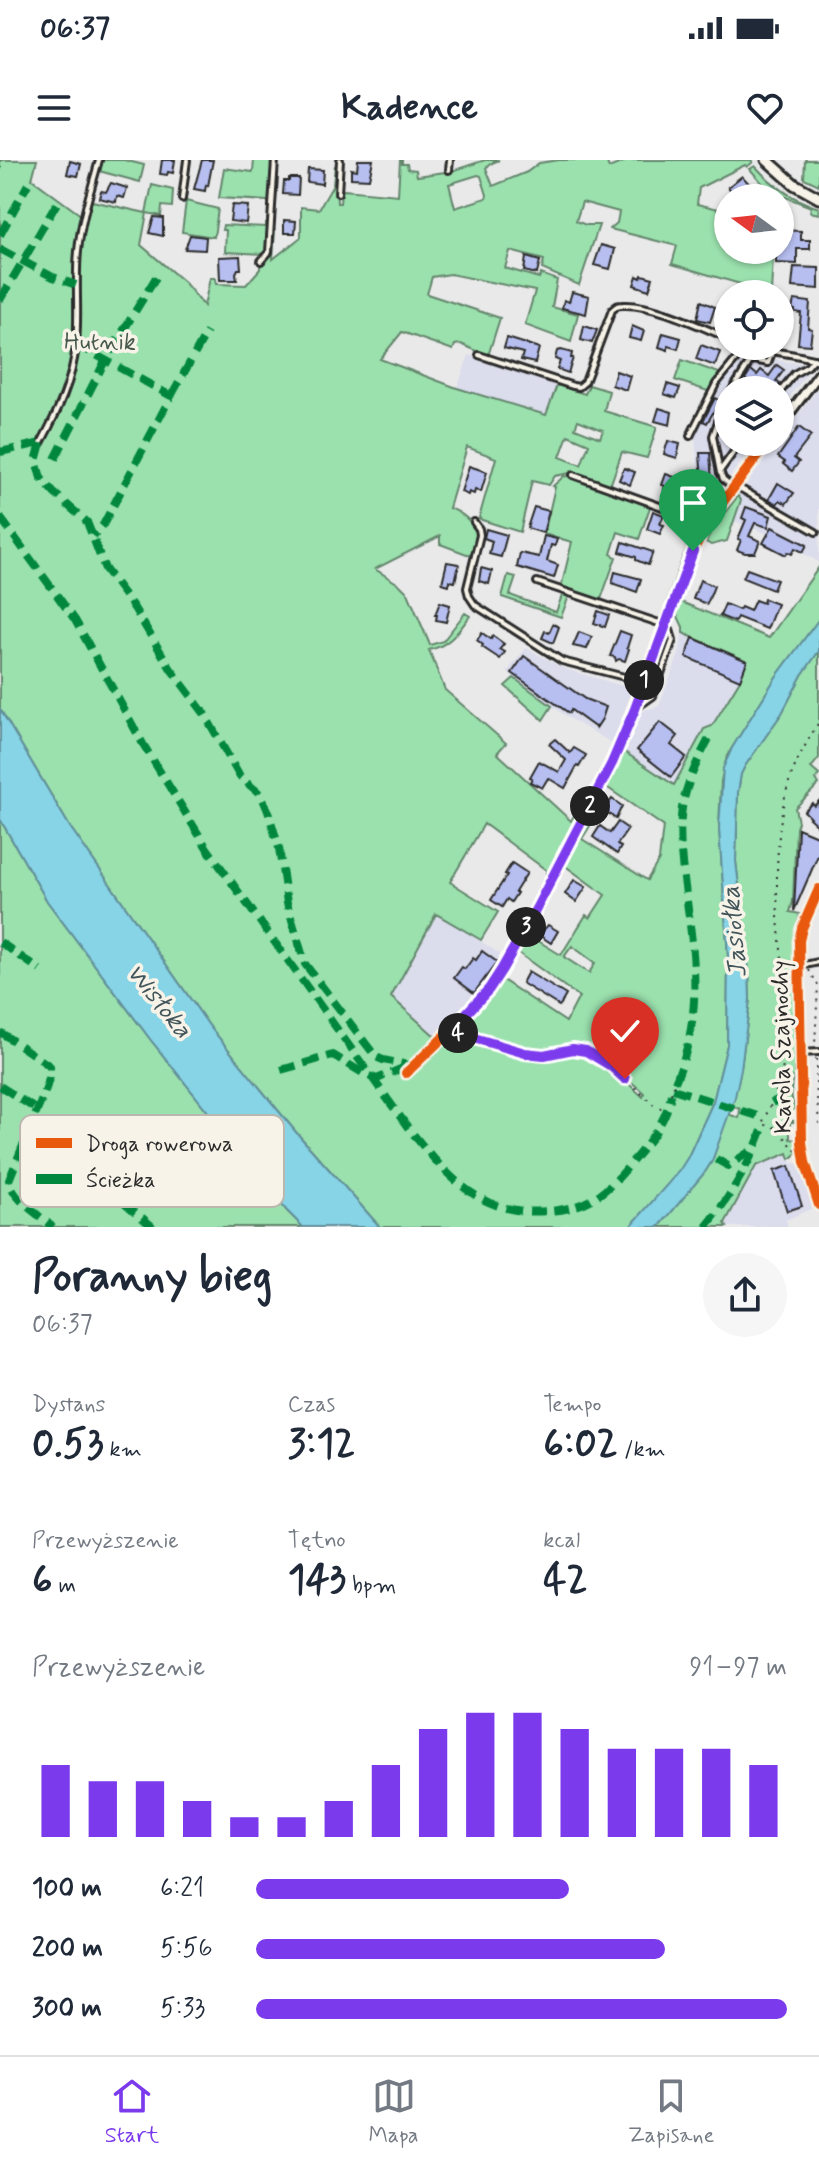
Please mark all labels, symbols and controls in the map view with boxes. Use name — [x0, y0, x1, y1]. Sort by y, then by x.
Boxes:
text: 06:37 — [40, 9, 110, 48]
text: Kadence — [341, 85, 478, 132]
icon: menu — [32, 86, 76, 130]
icon: heart — [743, 86, 787, 130]
north arrow — [714, 184, 794, 264]
map controls — [714, 184, 794, 456]
button: locate — [714, 280, 794, 360]
park label: Hutnik — [64, 327, 136, 358]
button: layers — [714, 376, 794, 456]
pin — [659, 469, 727, 551]
icon: arrive — [671, 481, 715, 525]
pin: 1 — [624, 660, 664, 700]
text: 1 — [639, 666, 649, 694]
pin: 2 — [570, 786, 610, 826]
text: 2 — [585, 792, 595, 820]
water label: Jasiołka — [714, 885, 756, 979]
pin: 3 — [506, 907, 546, 947]
text: 3 — [521, 913, 531, 941]
water label: Wisłoka — [118, 957, 199, 1046]
street label: Karola Szajnochy — [765, 960, 800, 1134]
pin — [591, 997, 659, 1079]
icon: check — [603, 1009, 647, 1053]
pin: 4 — [438, 1013, 478, 1053]
text: 4 — [452, 1019, 464, 1047]
legend — [20, 1115, 284, 1207]
text: Droga rowerowa — [86, 1131, 233, 1160]
text: Ścieżka — [86, 1166, 156, 1195]
text: Poranny bieg — [32, 1249, 272, 1307]
button: share — [703, 1253, 787, 1337]
text: 06:37 — [32, 1308, 93, 1342]
text: Dystans — [32, 1391, 105, 1419]
text: Czas — [288, 1391, 335, 1419]
text: Tempo — [543, 1391, 602, 1419]
text: 0.53 — [32, 1419, 104, 1471]
text: 3:12 — [288, 1419, 355, 1471]
text: 6:02 — [543, 1419, 618, 1471]
text: km — [104, 1436, 142, 1464]
text: /km — [618, 1436, 666, 1464]
text: Przewyższenie — [32, 1527, 179, 1555]
text: Tętno — [288, 1527, 346, 1555]
text: kcal — [543, 1527, 580, 1555]
text: 6 — [32, 1555, 52, 1607]
text: 143 — [288, 1555, 346, 1607]
text: 42 — [543, 1555, 588, 1607]
text: m — [52, 1572, 76, 1600]
text: bpm — [346, 1572, 396, 1600]
text: Przewyższenie — [32, 1651, 205, 1685]
text: 91–97 m — [689, 1651, 787, 1685]
text: 100 m — [32, 1872, 102, 1906]
text: 6:21 — [160, 1872, 204, 1906]
text: 200 m — [32, 1932, 103, 1966]
text: 5:56 — [160, 1932, 213, 1966]
text: 300 m — [32, 1992, 102, 2026]
text: 5:33 — [160, 1992, 205, 2026]
tab: Start — [105, 2074, 159, 2150]
tab: Mapa — [369, 2074, 419, 2150]
tab: Zapisane — [628, 2074, 714, 2150]

